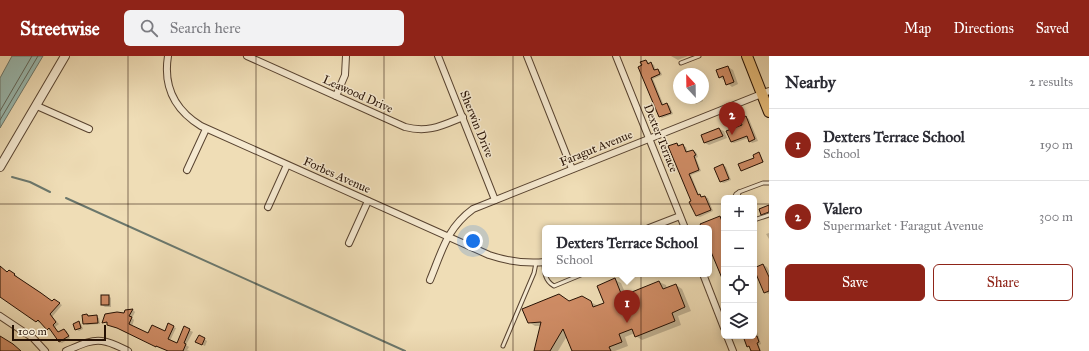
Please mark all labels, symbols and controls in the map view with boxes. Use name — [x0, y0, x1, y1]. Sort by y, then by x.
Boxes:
search box — [124, 10, 404, 46]
text: Streetwise — [20, 17, 100, 40]
icon: search — [138, 17, 160, 39]
text: Search here — [170, 19, 241, 37]
text: Map — [904, 20, 931, 37]
text: Directions — [953, 20, 1014, 37]
text: Saved — [1036, 20, 1069, 37]
north arrow — [673, 68, 709, 104]
street label: Leawood Drive — [321, 72, 395, 116]
text: Nearby — [785, 72, 836, 93]
text: 2 results — [1029, 74, 1073, 90]
street label: Sherwin Drive — [457, 88, 497, 160]
street label: Dexter Terrace — [641, 102, 681, 174]
pin: 2 — [719, 102, 745, 135]
street label: Faragut Avenue — [558, 127, 635, 170]
text: Dexters Terrace School — [823, 128, 965, 146]
text: 1 — [795, 137, 801, 153]
text: 190 m — [1040, 137, 1073, 153]
text: School — [823, 146, 860, 162]
street label: Forbes Avenue — [301, 154, 373, 196]
map controls — [721, 195, 757, 339]
button: + — [721, 195, 757, 231]
text: Valero — [823, 200, 862, 218]
text: 2 — [795, 209, 801, 225]
text: 300 m — [1039, 209, 1073, 225]
text: Supermarket · Faragut Avenue — [823, 218, 983, 234]
popup — [542, 225, 712, 277]
your location — [463, 231, 483, 251]
button: − — [721, 231, 757, 267]
text: Dexters Terrace School — [556, 234, 698, 252]
text: School — [556, 252, 593, 268]
button: Save — [785, 264, 925, 301]
button: Share — [933, 264, 1073, 301]
button: locate — [721, 267, 757, 303]
pin: 1 — [614, 290, 640, 323]
button: layers — [721, 303, 757, 339]
scale bar — [12, 323, 106, 342]
text: 100 m — [18, 325, 47, 338]

